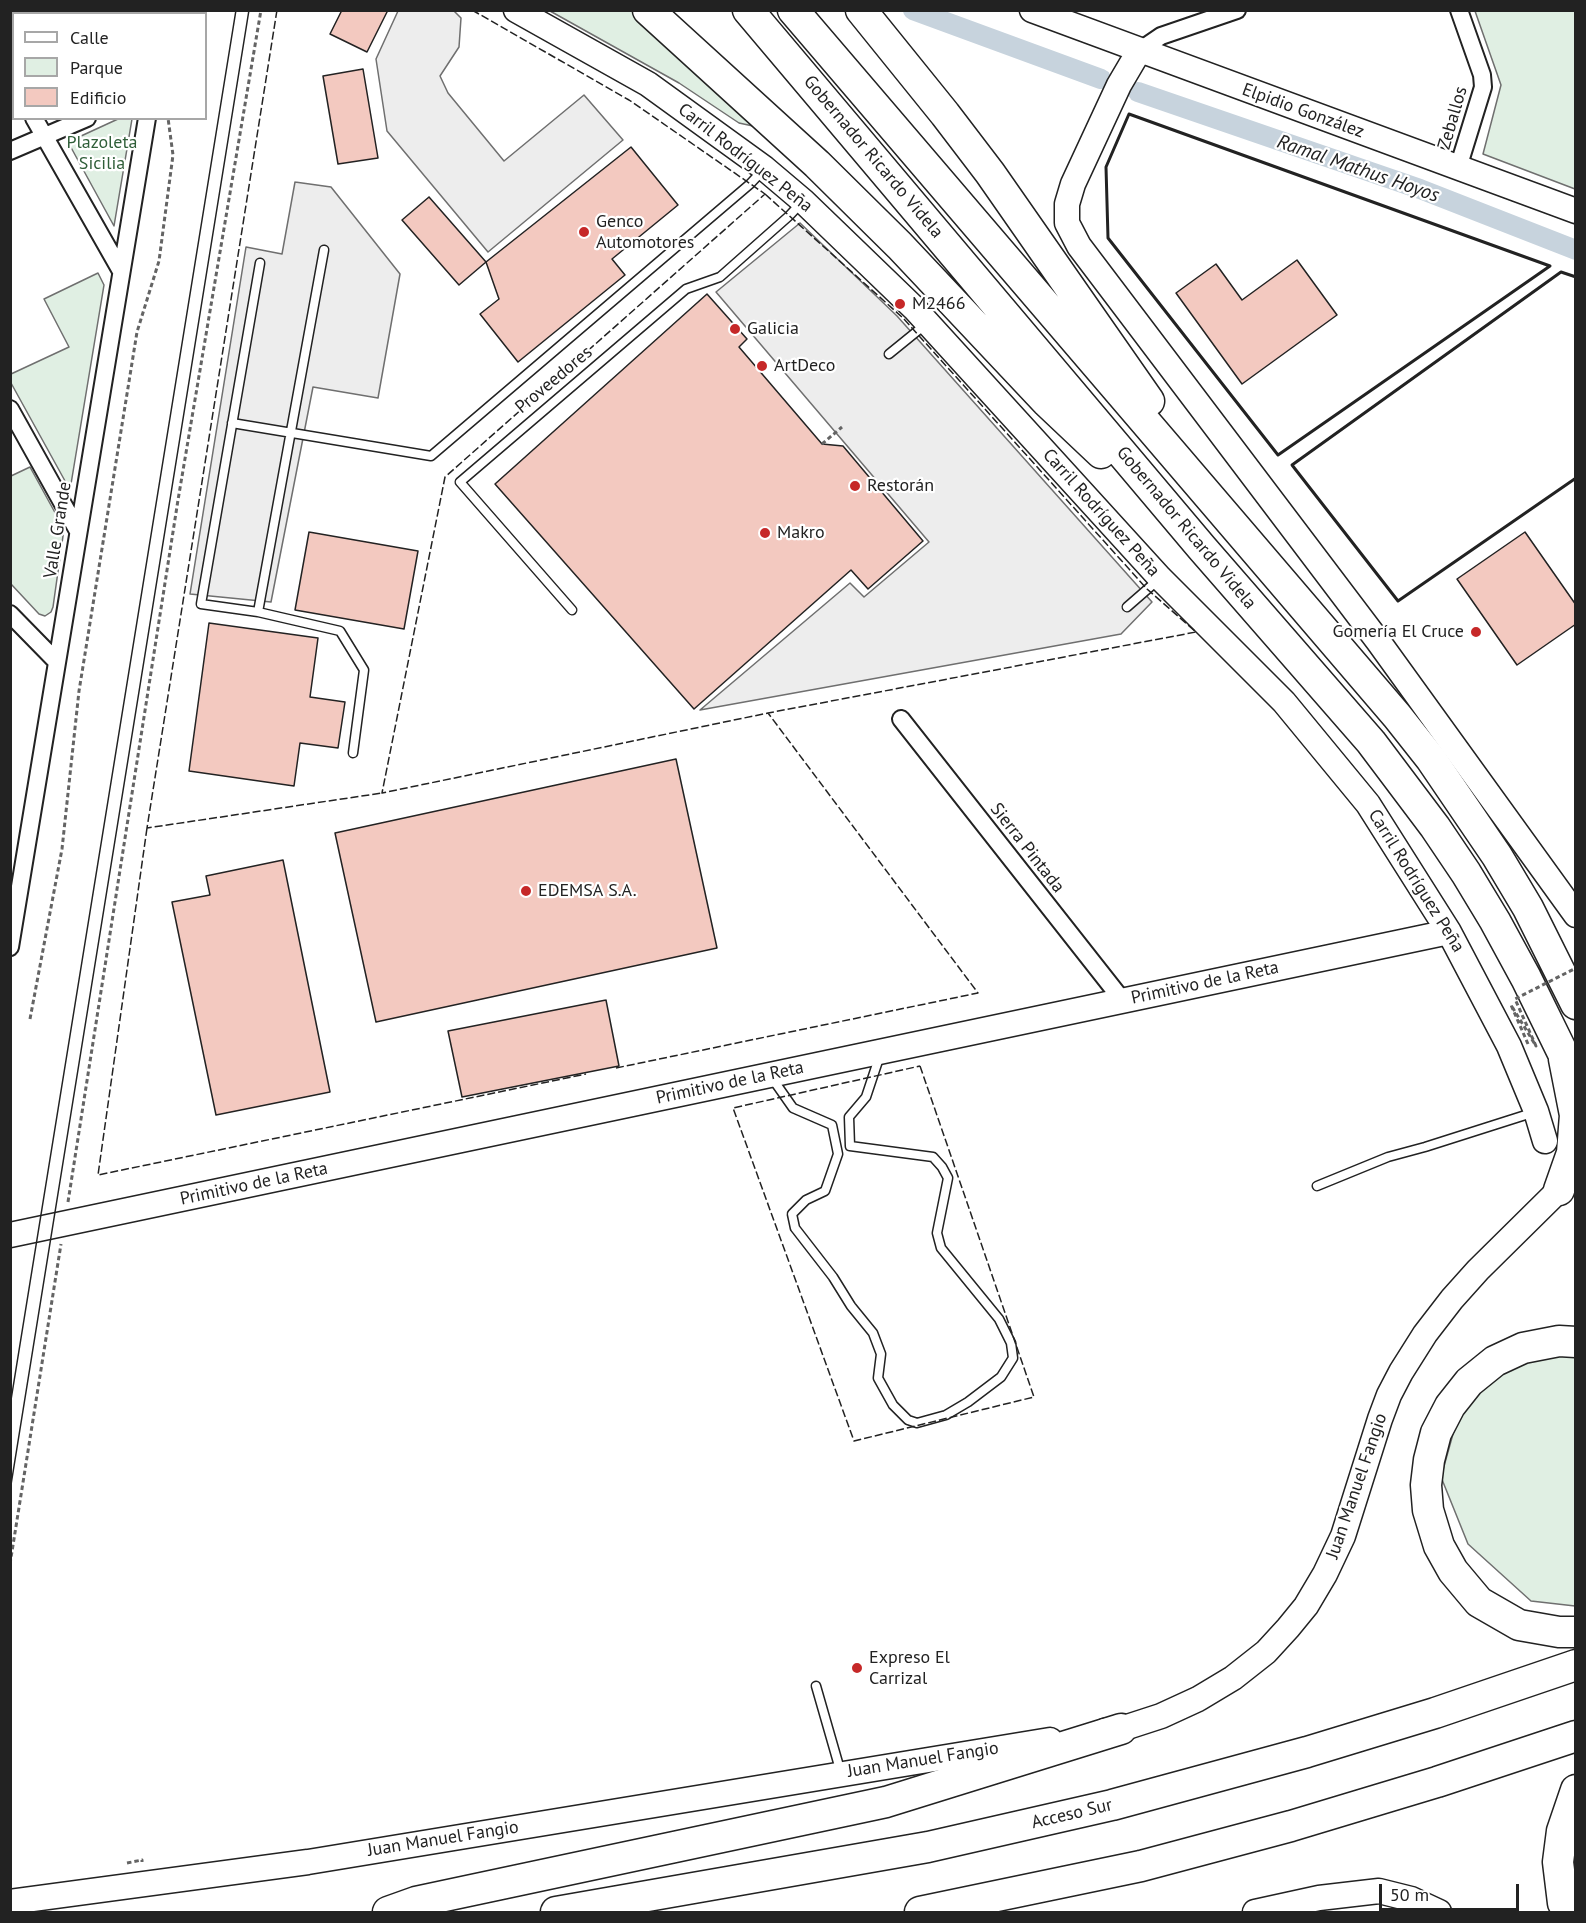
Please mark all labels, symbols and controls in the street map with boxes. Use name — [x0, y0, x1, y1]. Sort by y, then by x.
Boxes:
legend — [12, 12, 207, 120]
text: Calle — [70, 26, 109, 49]
text: Parque — [70, 56, 123, 79]
street label: Gobernador Ricardo Videla — [799, 71, 947, 243]
street label: Elpidio González — [1239, 79, 1367, 143]
street label: Zeballos — [1434, 84, 1472, 152]
text: Edificio — [70, 86, 126, 109]
street label: Carril Rodríguez Peña — [673, 99, 817, 217]
water label: Ramal Mathus Hoyos — [1274, 130, 1442, 208]
park label: Plazoleta Sicilia — [66, 132, 138, 174]
place label: Genco Automotores — [596, 211, 694, 254]
marker: Genco Automotores — [577, 225, 591, 239]
place label: M2466 — [912, 293, 965, 315]
marker: M2466 — [893, 297, 907, 311]
place label: Galicia — [747, 318, 799, 340]
marker: Galicia — [728, 322, 742, 336]
street label: Proveedores — [511, 342, 597, 418]
place label: ArtDeco — [774, 355, 835, 377]
marker: ArtDeco — [755, 359, 769, 373]
street label: Gobernador Ricardo Videla — [1112, 442, 1260, 614]
street label: Carril Rodríguez Peña — [1038, 445, 1164, 581]
place label: Restorán — [867, 475, 934, 497]
marker: Restorán — [848, 479, 862, 493]
street label: Valle Grande — [40, 480, 76, 580]
place label: Makro — [777, 522, 825, 544]
marker: Makro — [758, 526, 772, 540]
place label: Gomería El Cruce — [1333, 621, 1464, 643]
marker: Gomería El Cruce — [1469, 625, 1483, 639]
street label: Sierra Pintada — [985, 799, 1069, 897]
street label: Carril Rodríguez Peña — [1363, 805, 1469, 957]
place label: EDEMSA S.A. — [538, 880, 636, 902]
marker: EDEMSA S.A. — [519, 884, 533, 898]
street label: Primitivo de la Reta — [1129, 957, 1281, 1009]
street label: Primitivo de la Reta — [654, 1057, 806, 1109]
street label: Primitivo de la Reta — [178, 1158, 330, 1210]
street label: Juan Manuel Fangio — [1322, 1410, 1392, 1562]
place label: Expreso El Carrizal — [869, 1647, 950, 1690]
marker: Expreso El Carrizal — [850, 1661, 864, 1675]
street label: Juan Manuel Fangio — [846, 1737, 1000, 1783]
street label: Acceso Sur — [1029, 1794, 1115, 1834]
street label: Juan Manuel Fangio — [366, 1816, 520, 1862]
scale bar — [1382, 1872, 1522, 1910]
text: 50 m — [1390, 1883, 1429, 1906]

